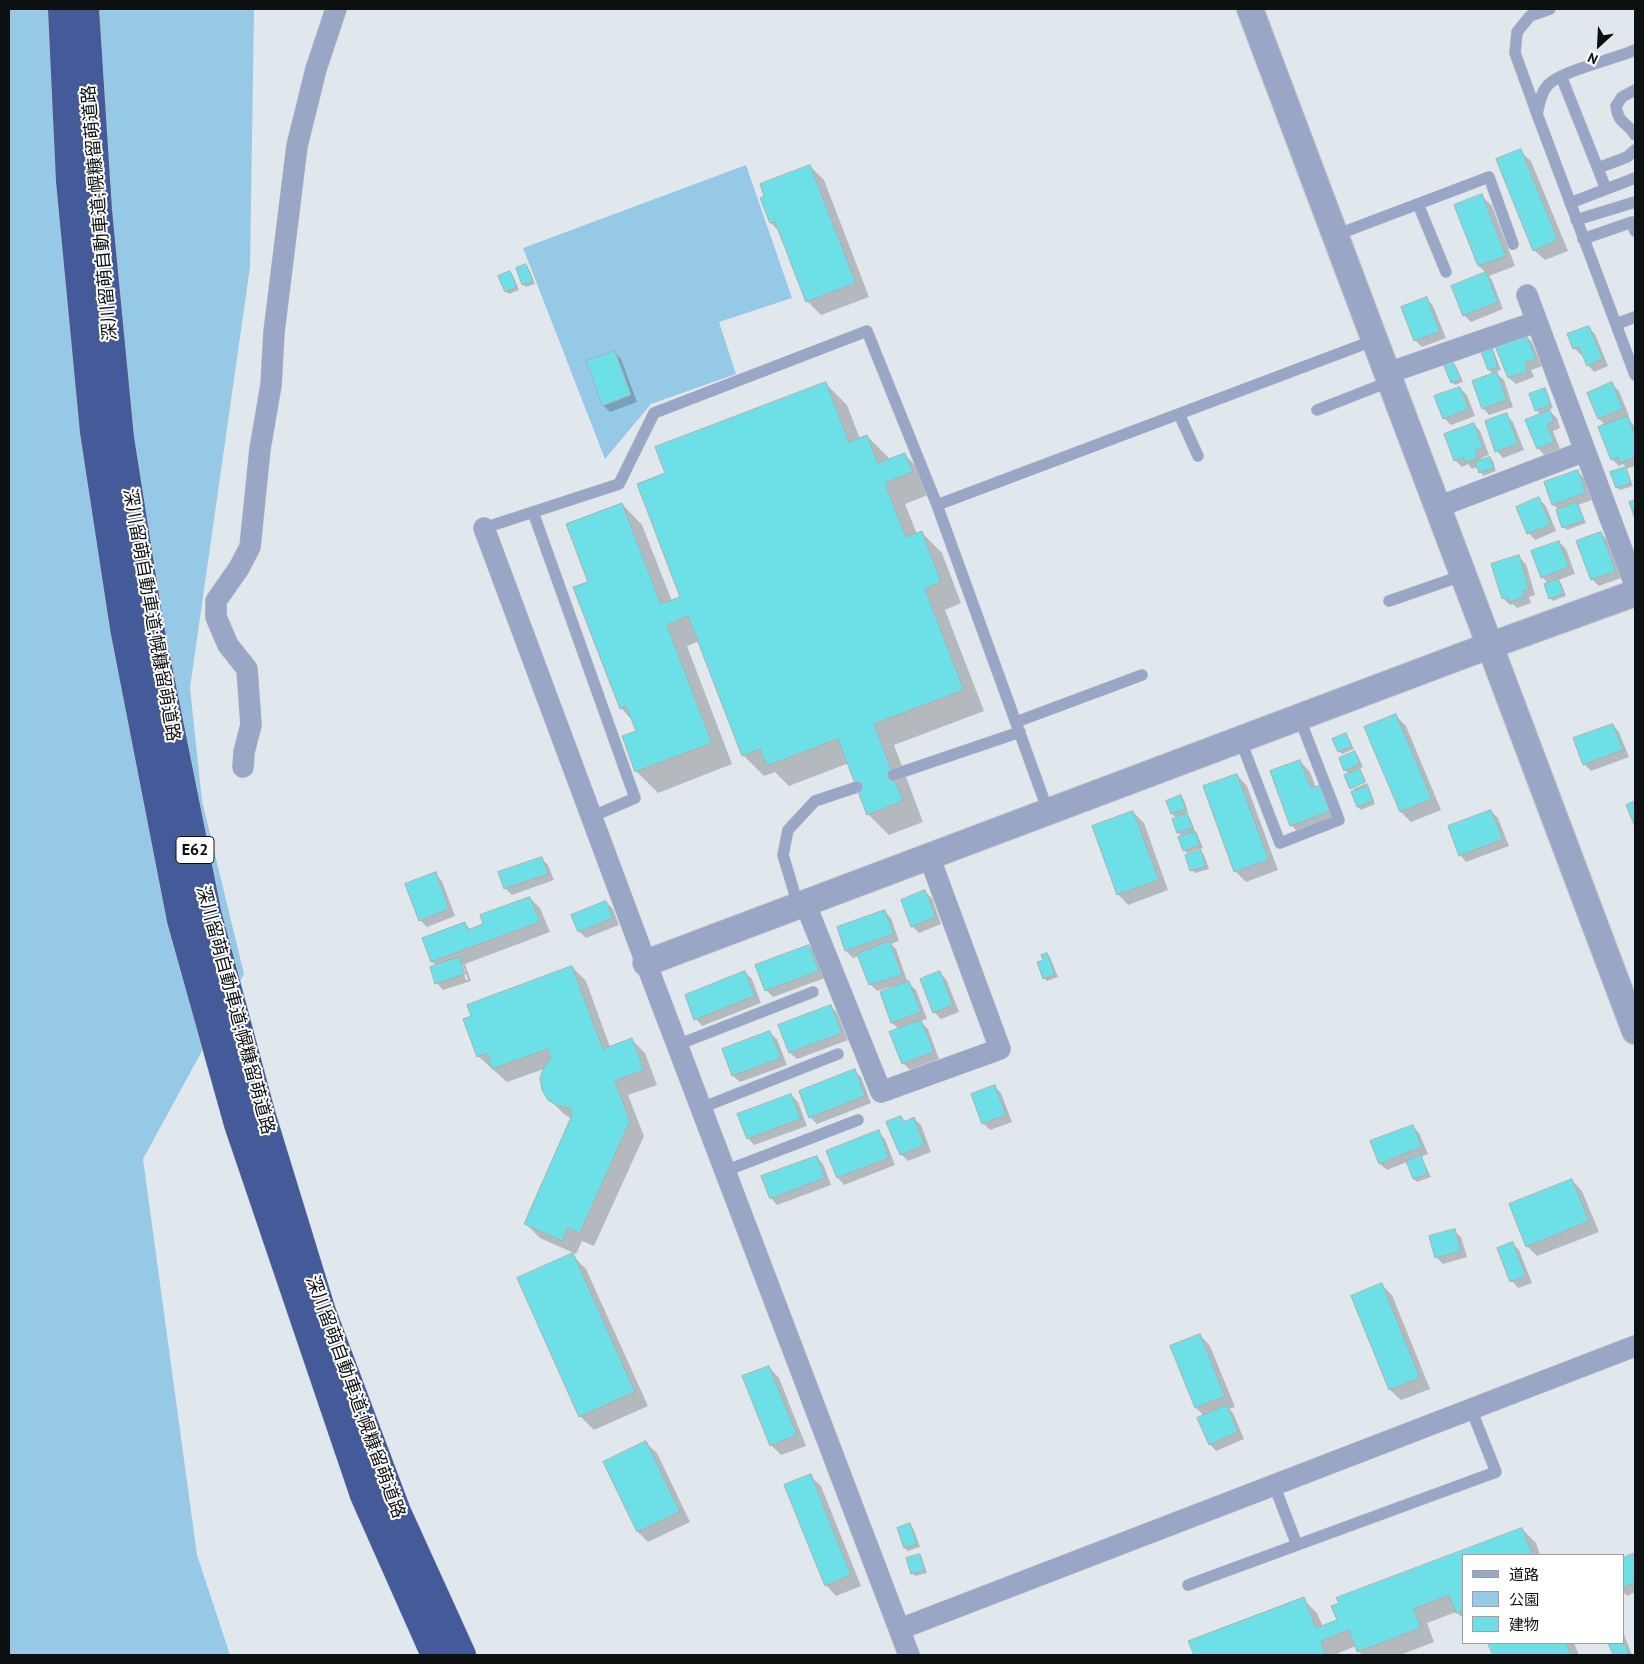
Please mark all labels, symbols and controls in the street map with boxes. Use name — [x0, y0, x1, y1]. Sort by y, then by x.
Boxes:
north arrow — [1574, 20, 1624, 70]
text: N — [1585, 48, 1601, 69]
street label: 深川留萌自動車道;幌糠留萌道路 — [78, 84, 122, 342]
street label: 深川留萌自動車道;幌糠留萌道路 — [118, 487, 184, 743]
road number: E62 — [176, 836, 214, 864]
street label: 深川留萌自動車道;幌糠留萌道路 — [191, 883, 279, 1137]
street label: 深川留萌自動車道;幌糠留萌道路 — [301, 1273, 409, 1521]
legend — [1462, 1554, 1624, 1644]
text: 道路 — [1509, 1565, 1539, 1584]
text: 公園 — [1509, 1590, 1539, 1609]
text: 建物 — [1509, 1615, 1539, 1634]

